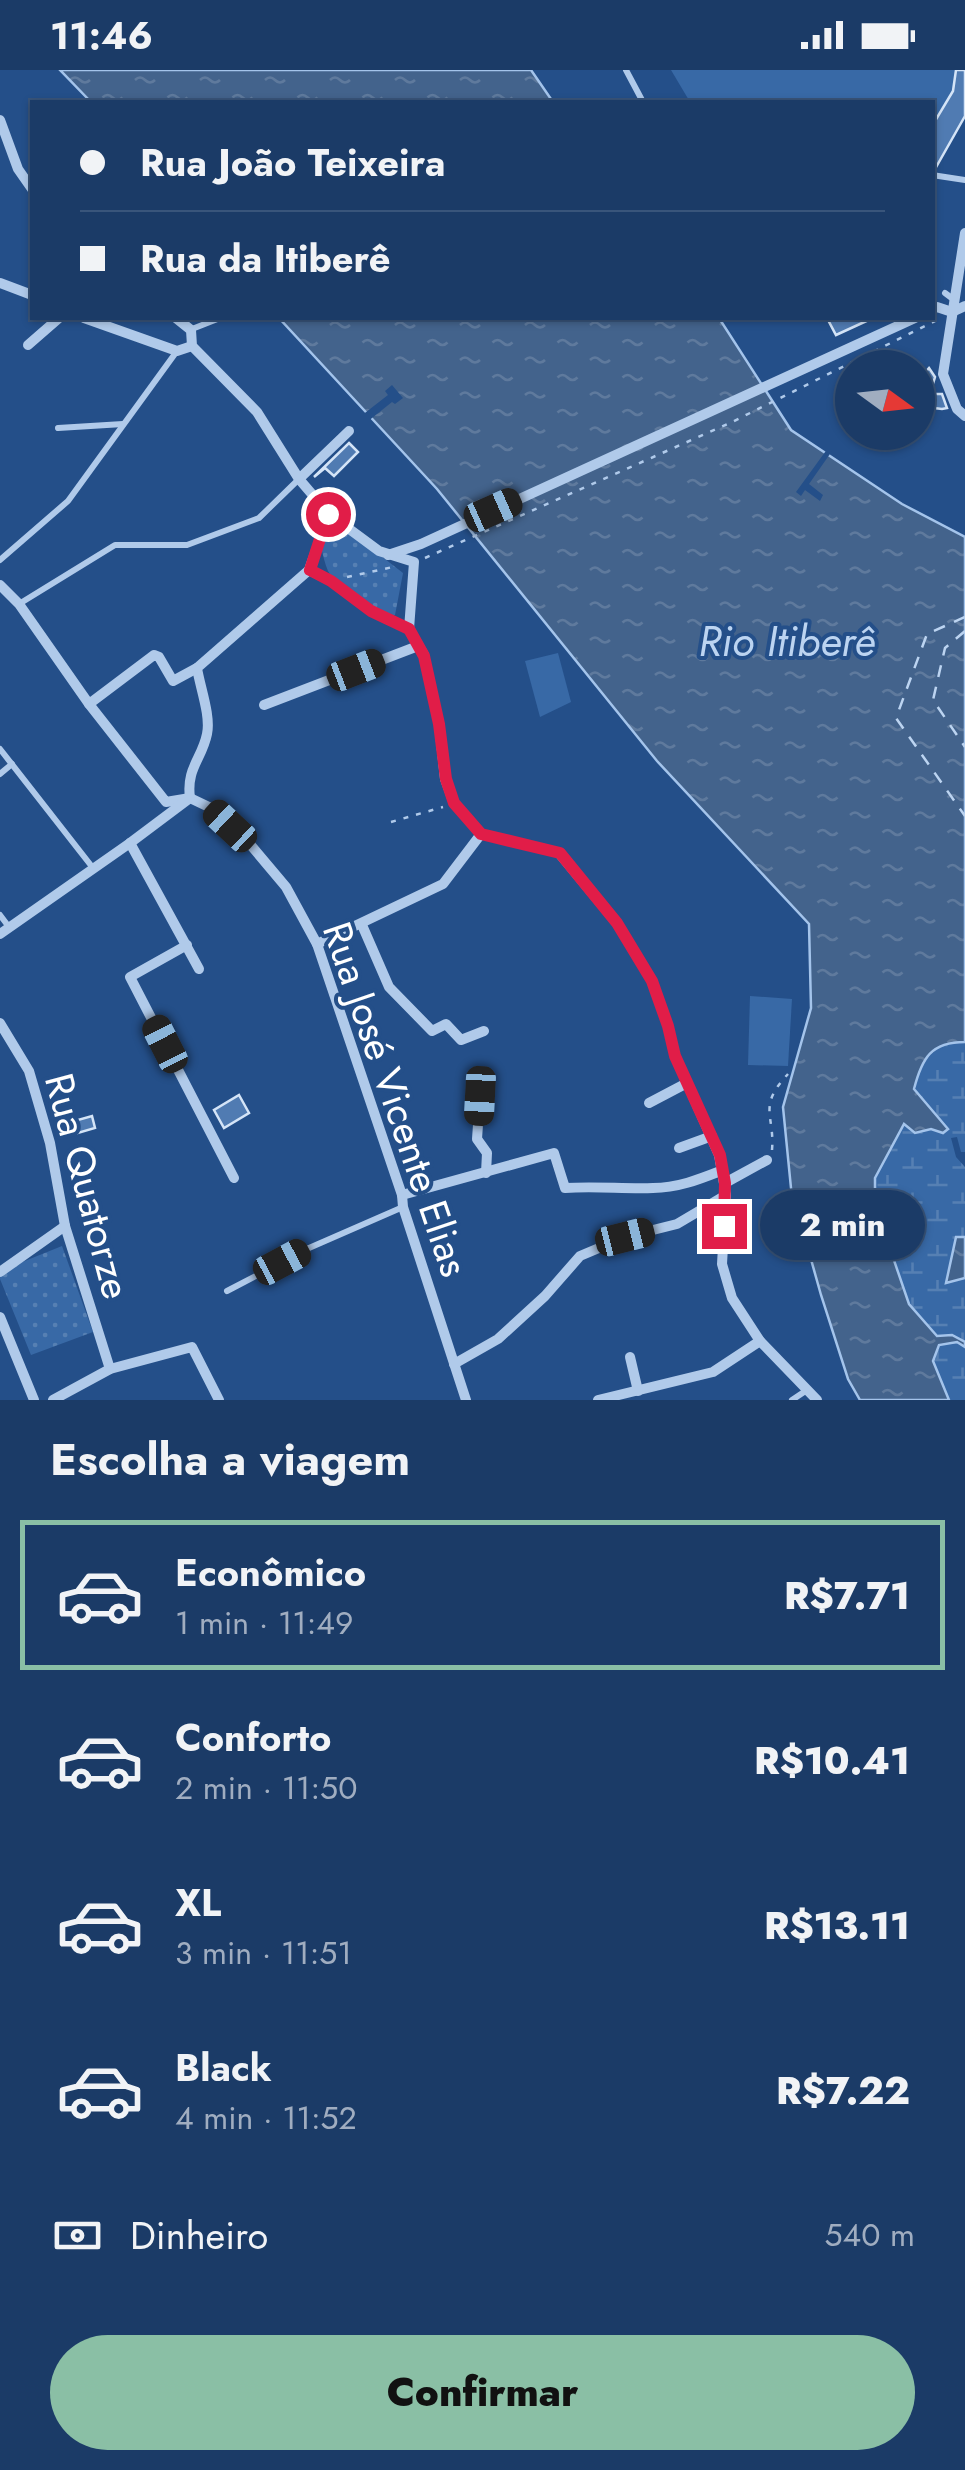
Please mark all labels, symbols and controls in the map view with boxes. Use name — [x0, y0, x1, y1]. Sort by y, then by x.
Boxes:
text: 11:46 — [50, 8, 153, 63]
text: Rua João Teixeira — [140, 135, 446, 190]
text: Rua da Itiberê — [140, 231, 390, 286]
north arrow — [835, 350, 935, 450]
map controls — [835, 350, 935, 450]
car — [459, 484, 527, 536]
route start — [306, 492, 351, 537]
water label: Rio Itiberê — [698, 611, 876, 672]
car — [323, 645, 389, 695]
car — [198, 795, 262, 857]
street label: Rua José Vicente Elias — [308, 914, 484, 1284]
car — [138, 1010, 192, 1078]
car — [463, 1065, 497, 1127]
street label: Rua Quatorze — [30, 1067, 146, 1305]
callout: 2 min — [759, 1191, 924, 1261]
text: 2 min — [800, 1202, 885, 1248]
route end — [702, 1204, 747, 1249]
car — [592, 1215, 658, 1259]
car — [248, 1235, 316, 1289]
text: Escolha a viagem — [50, 1427, 410, 1492]
text: Econômico — [175, 1545, 366, 1600]
icon: car — [55, 1550, 145, 1640]
text: R$7.71 — [784, 1568, 910, 1623]
text: 1 min · 11:49 — [175, 1600, 353, 1646]
text: Conforto — [175, 1710, 332, 1765]
icon: car — [55, 1715, 145, 1805]
text: R$10.41 — [754, 1733, 910, 1788]
text: 2 min · 11:50 — [175, 1765, 357, 1811]
text: XL — [175, 1875, 221, 1930]
icon: car — [55, 1880, 145, 1970]
text: R$13.11 — [764, 1898, 910, 1953]
text: 3 min · 11:51 — [175, 1930, 352, 1976]
text: Black — [175, 2040, 272, 2095]
icon: car — [55, 2045, 145, 2135]
text: R$7.22 — [776, 2063, 910, 2118]
text: 4 min · 11:52 — [175, 2095, 357, 2141]
icon: cash — [50, 2208, 105, 2263]
text: Dinheiro — [130, 2208, 268, 2263]
text: 540 m — [825, 2212, 915, 2258]
button: Confirmar — [50, 2335, 915, 2450]

